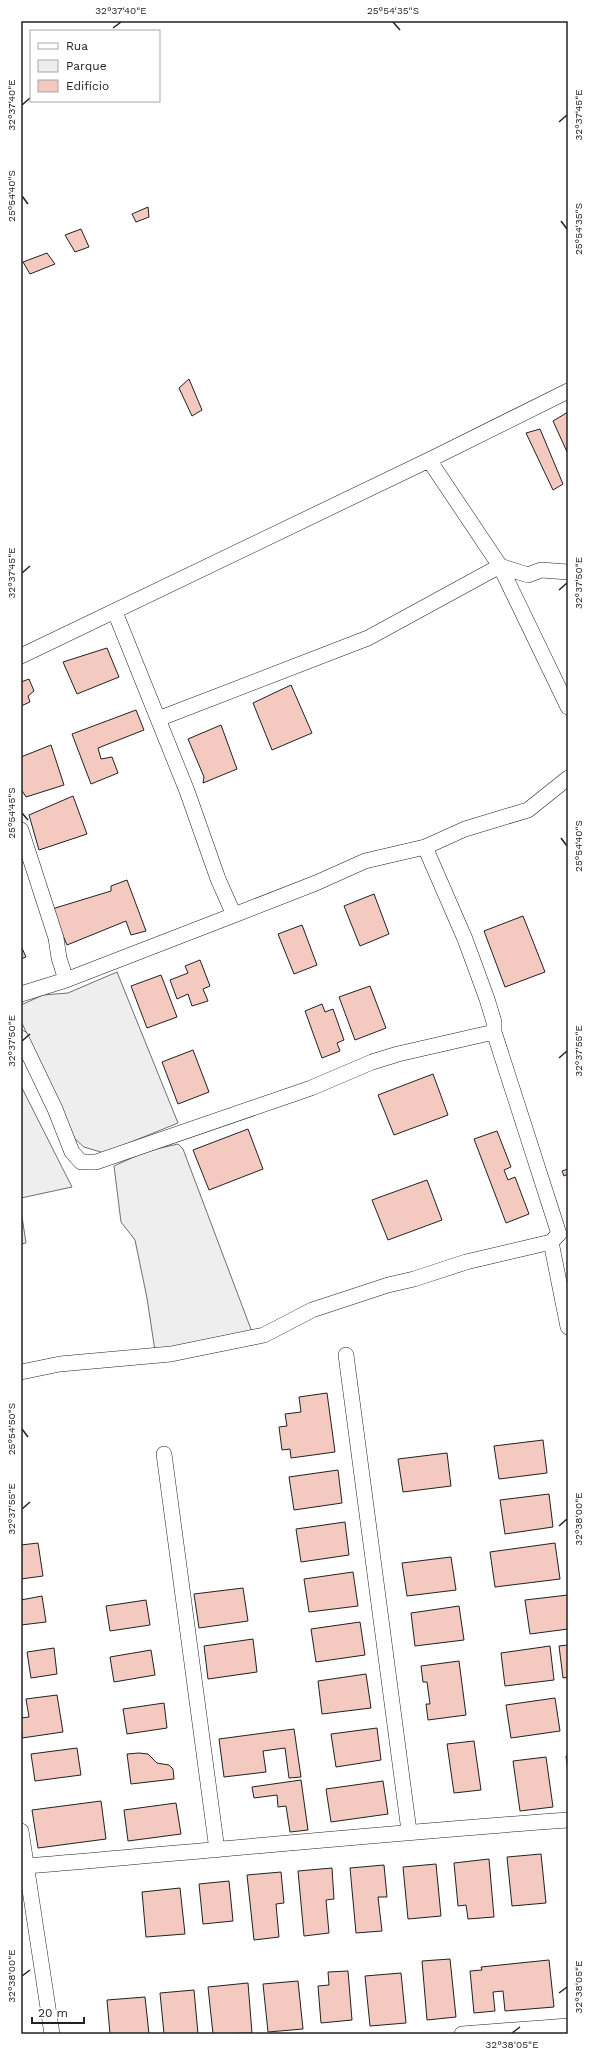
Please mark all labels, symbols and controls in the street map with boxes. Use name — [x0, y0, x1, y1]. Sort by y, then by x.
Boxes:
text: 32°37'40"E — [95, 5, 147, 16]
text: 25°54'35"S — [367, 5, 419, 16]
legend — [30, 30, 160, 102]
text: Rua — [66, 39, 88, 53]
text: Parque — [66, 59, 107, 73]
text: 32°37'40"E — [6, 79, 17, 131]
text: Edifício — [66, 79, 109, 93]
text: 32°37'45"E — [573, 89, 584, 141]
text: 25°54'40"S — [6, 170, 17, 222]
text: 25°54'35"S — [573, 203, 584, 255]
text: 32°37'45"E — [6, 547, 17, 599]
text: 32°37'50"E — [573, 557, 584, 609]
text: 25°54'45"S — [6, 787, 17, 839]
text: 25°54'40"S — [573, 820, 584, 872]
text: 32°37'50"E — [6, 1015, 17, 1067]
text: 32°37'55"E — [573, 1025, 584, 1077]
text: 25°54'50"S — [6, 1403, 17, 1455]
text: 32°37'55"E — [6, 1483, 17, 1535]
text: 32°38'00"E — [573, 1492, 584, 1546]
text: 32°38'00"E — [6, 1949, 17, 2003]
text: 32°38'05"E — [573, 1960, 584, 2014]
scale bar — [32, 1999, 84, 2025]
text: 20 m — [38, 2006, 68, 2020]
text: 32°38'05"E — [485, 2039, 539, 2050]

